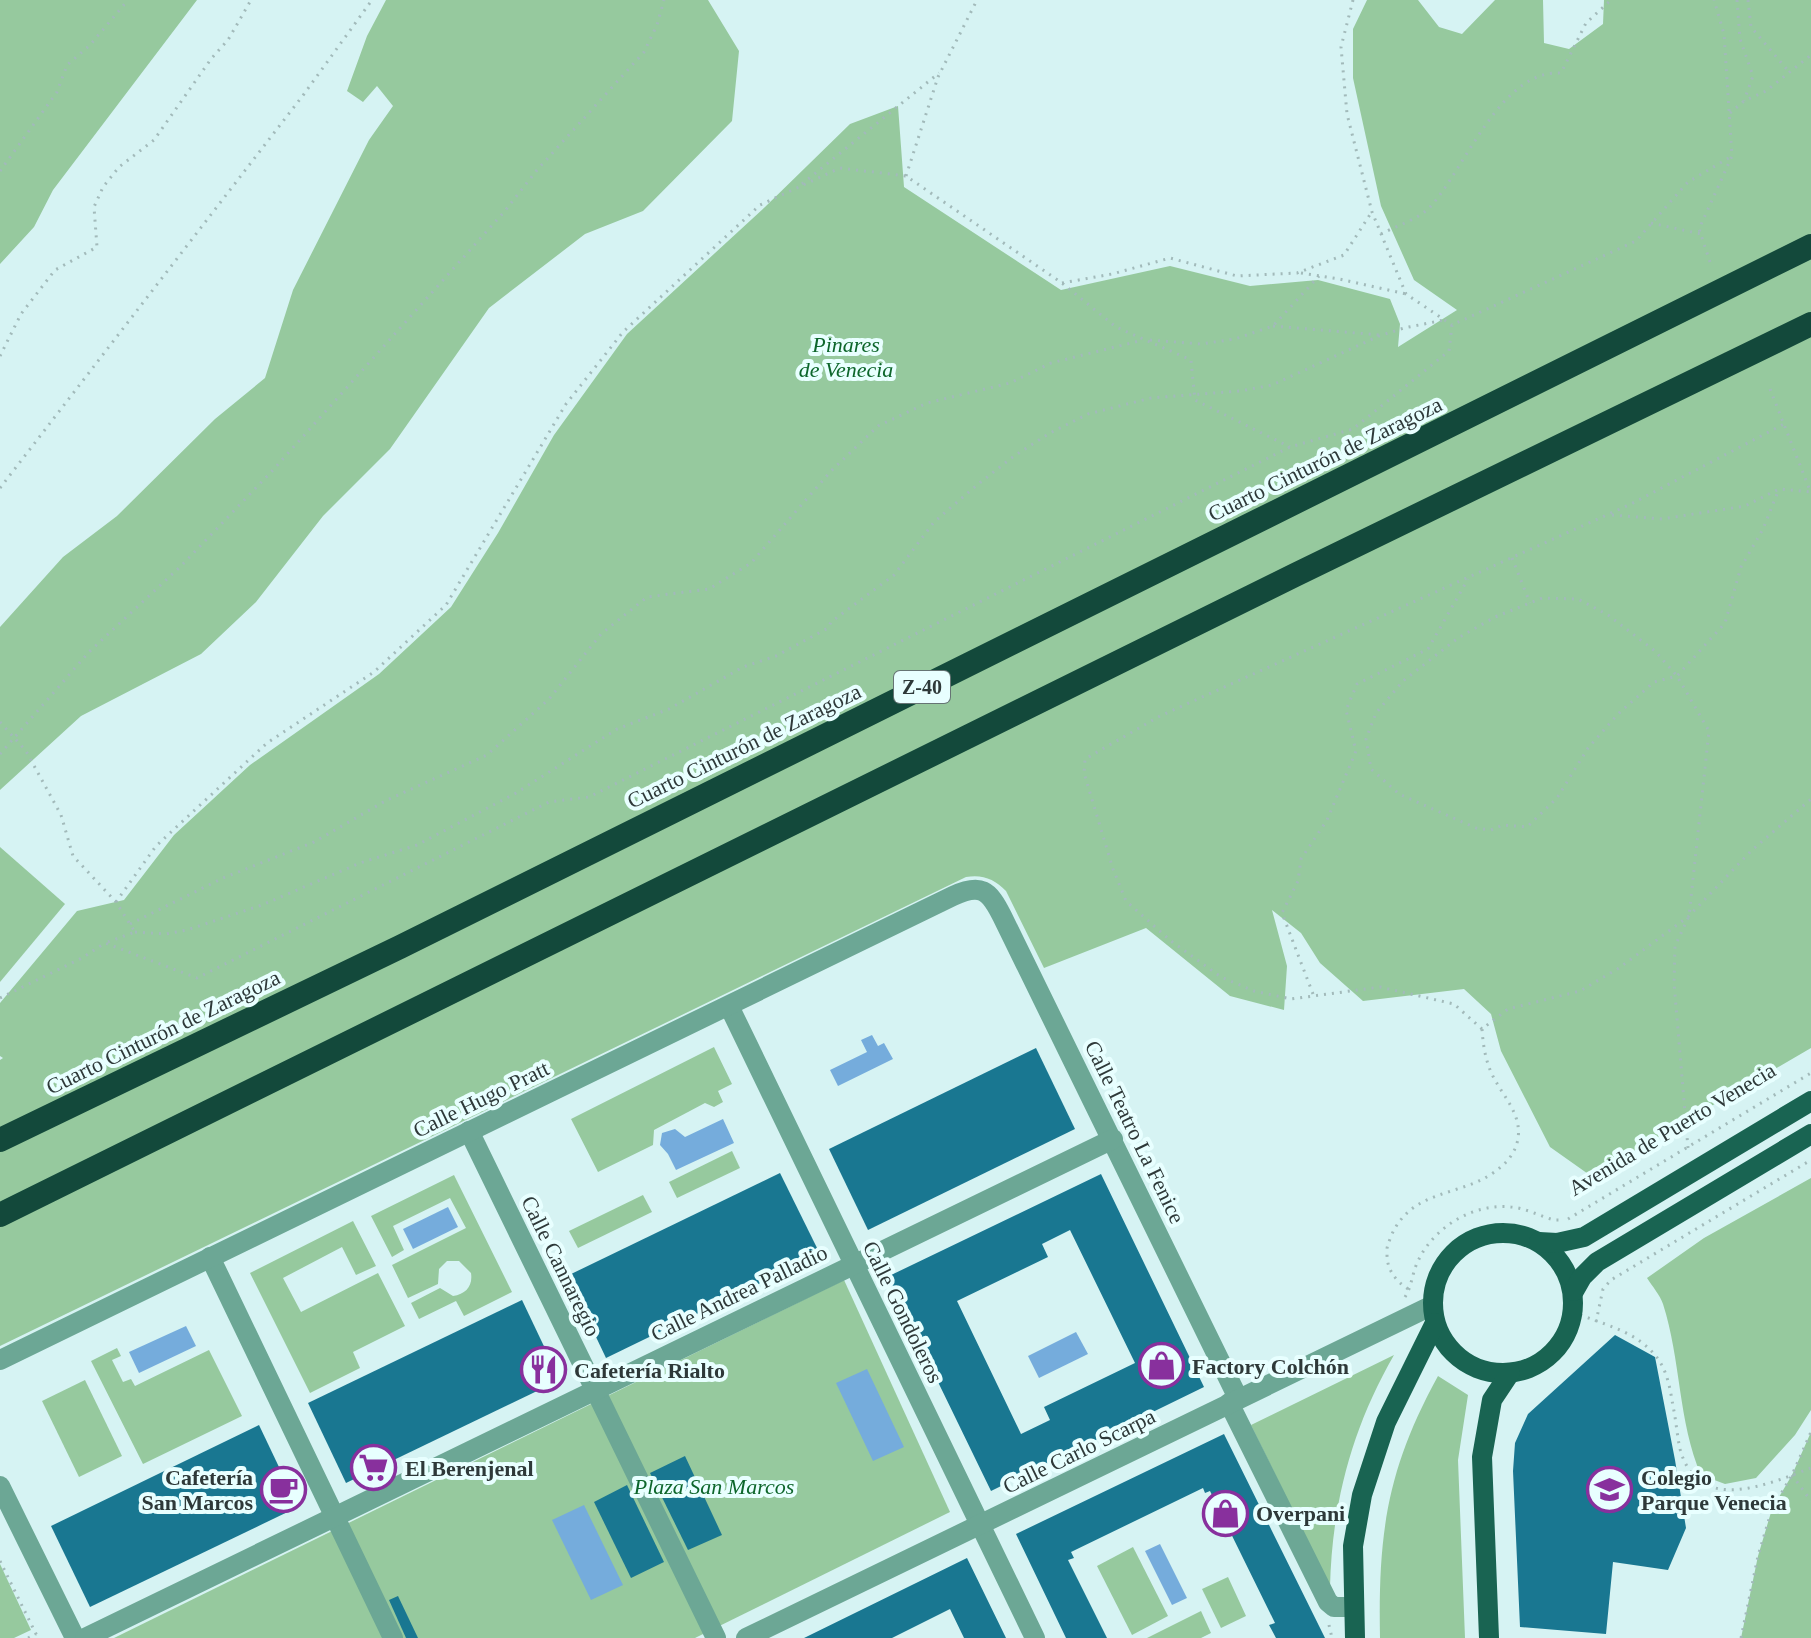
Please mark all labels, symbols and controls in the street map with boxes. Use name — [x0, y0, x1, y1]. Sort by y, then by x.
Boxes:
park label: Pinares de Venecia — [799, 332, 893, 382]
street label: Cuarto Cinturón de Zaragoza — [1204, 391, 1446, 527]
road number: Z-40 — [894, 671, 950, 703]
street label: Cuarto Cinturón de Zaragoza — [623, 678, 865, 814]
street label: Cuarto Cinturón de Zaragoza — [42, 964, 284, 1100]
street label: Calle Teatro La Fenice — [1080, 1037, 1190, 1227]
street label: Calle Hugo Pratt — [409, 1055, 553, 1143]
street label: Avenida de Puerto Venecia — [1564, 1057, 1780, 1201]
street label: Calle Cannaregio — [516, 1192, 606, 1340]
street label: Calle Gondoleros — [858, 1237, 948, 1387]
street label: Calle Andrea Palladio — [647, 1239, 831, 1347]
shop icon: Factory Colchón — [1137, 1342, 1185, 1390]
restaurant icon: Cafetería Rialto — [519, 1346, 567, 1394]
place label: Factory Colchón — [1192, 1354, 1349, 1379]
place label: Cafetería Rialto — [574, 1358, 725, 1383]
street label: Calle Carlo Scarpa — [999, 1403, 1159, 1499]
supermarket icon: El Berenjenal — [350, 1444, 398, 1492]
place label: El Berenjenal — [405, 1456, 534, 1481]
place label: Cafetería San Marcos — [142, 1465, 253, 1515]
place label: Colegio Parque Venecia — [1641, 1465, 1787, 1515]
cafe icon: Cafetería San Marcos — [260, 1466, 308, 1514]
school or university icon: Colegio Parque Venecia — [1586, 1466, 1634, 1514]
park label: Plaza San Marcos — [633, 1474, 794, 1499]
shop icon: Overpani — [1201, 1489, 1249, 1537]
place label: Overpani — [1256, 1501, 1345, 1526]

